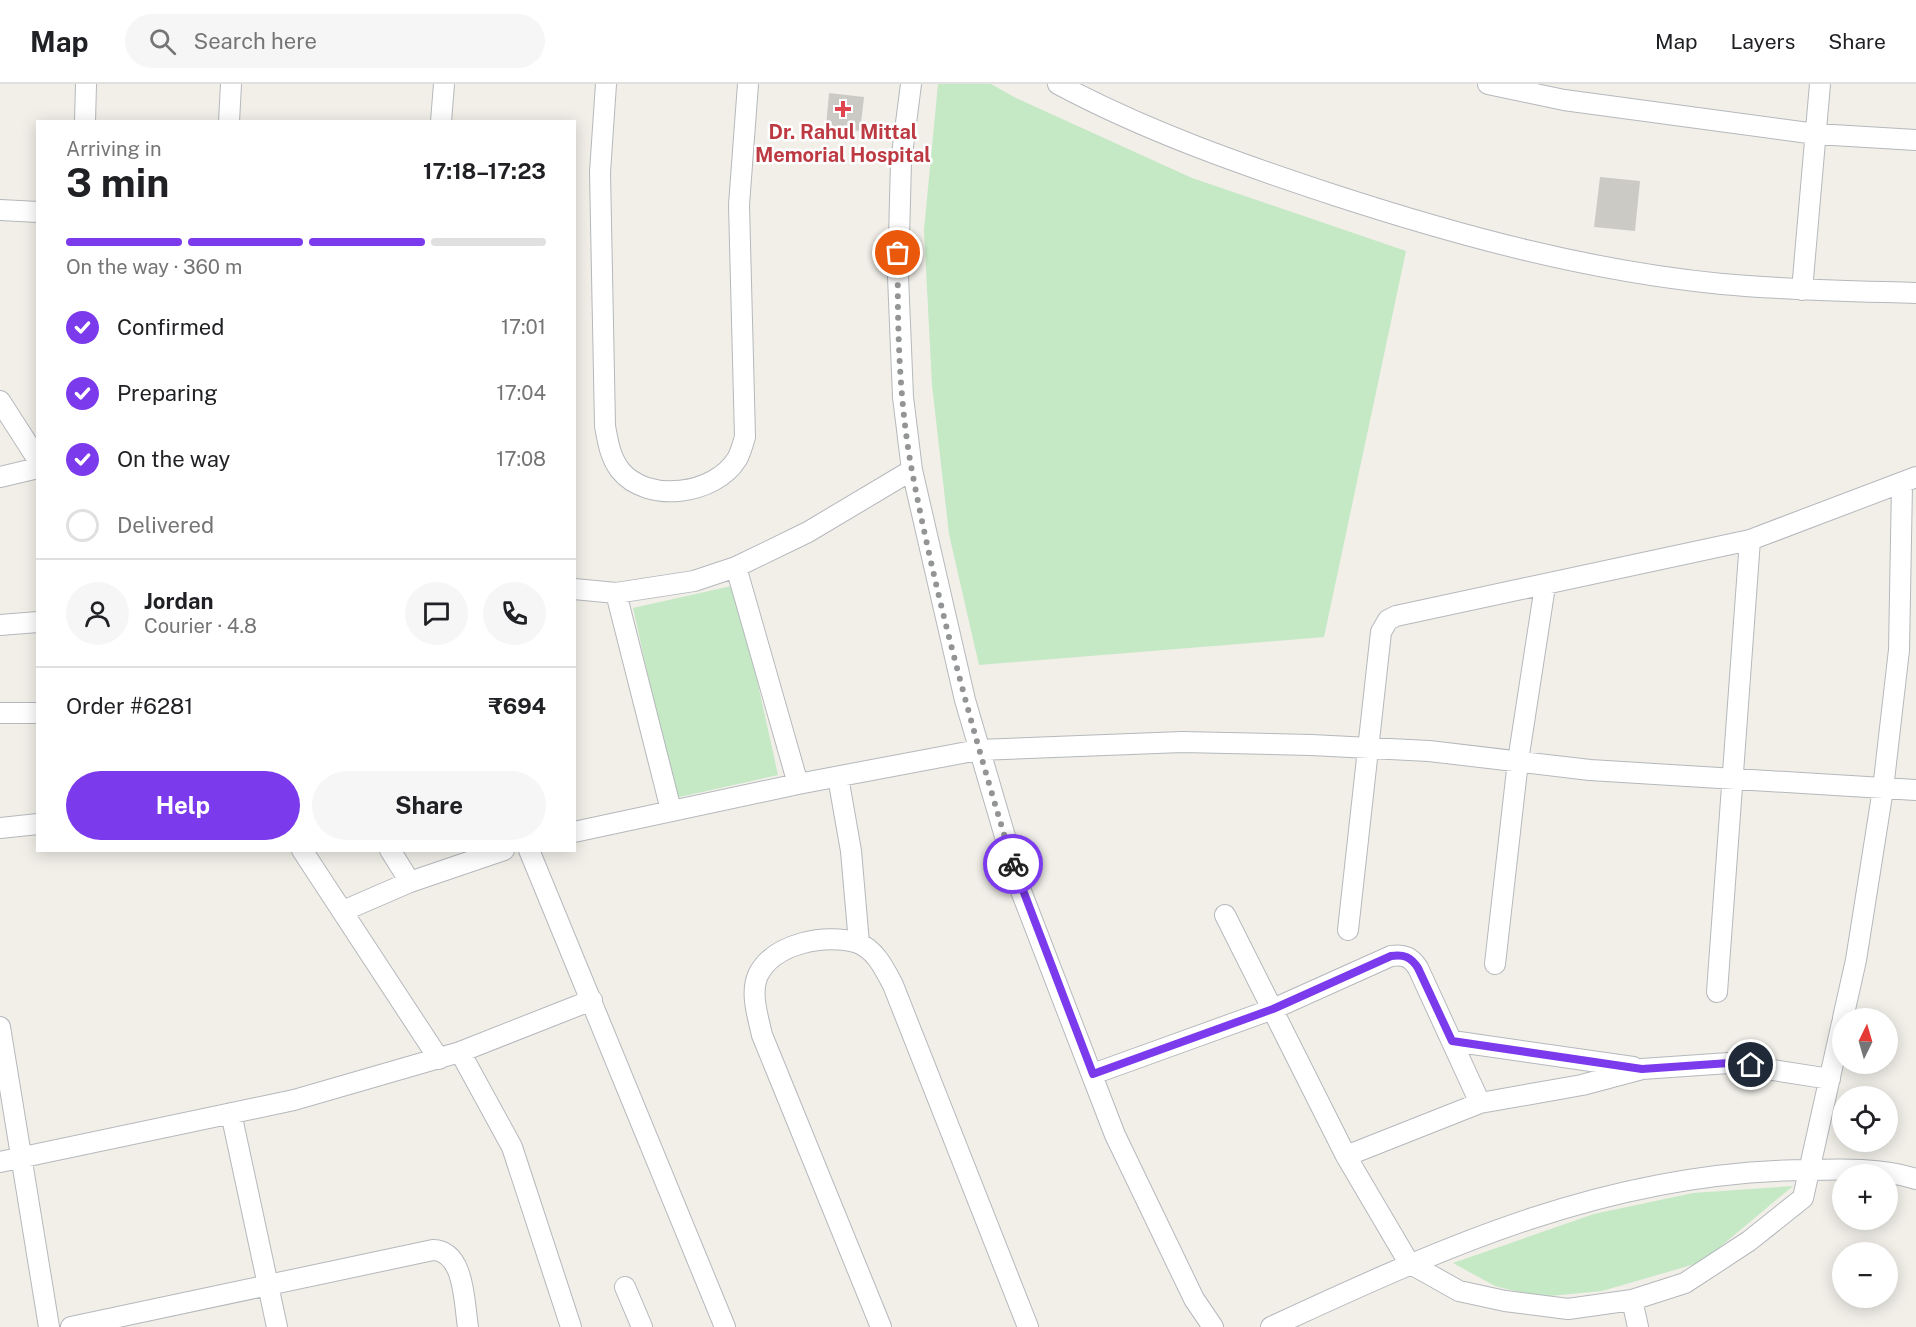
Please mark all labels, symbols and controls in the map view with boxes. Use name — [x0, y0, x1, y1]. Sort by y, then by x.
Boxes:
search box — [125, 14, 545, 68]
text: Map — [30, 25, 89, 58]
icon: search — [146, 25, 179, 58]
text: Search here — [194, 28, 317, 54]
text: Map — [1655, 29, 1698, 54]
text: Layers — [1731, 29, 1795, 54]
text: Share — [1828, 29, 1886, 54]
marker: Dr. Rahul Mittal Memorial Hospital — [834, 100, 852, 118]
place label: Dr. Rahul Mittal Memorial Hospital — [755, 120, 931, 167]
text: Arriving in — [66, 137, 161, 161]
text: 17:18–17:23 — [423, 158, 546, 184]
text: 3 min — [66, 160, 169, 206]
pin — [872, 227, 923, 278]
icon: bag — [881, 236, 914, 269]
text: On the way · 360 m — [66, 255, 242, 279]
icon: check — [66, 311, 99, 344]
text: Confirmed — [117, 314, 224, 340]
text: 17:01 — [501, 315, 546, 339]
icon: check — [66, 377, 99, 410]
text: Preparing — [117, 380, 218, 406]
text: 17:04 — [497, 381, 546, 405]
icon: check — [66, 443, 99, 476]
text: On the way — [117, 446, 230, 472]
text: 17:08 — [496, 447, 546, 471]
text: Delivered — [117, 512, 214, 538]
button: person — [66, 582, 129, 645]
button: chat — [405, 582, 468, 645]
button: phone — [483, 582, 546, 645]
text: Jordan — [144, 588, 213, 614]
text: Courier · 4.8 — [144, 614, 257, 638]
text: Order #6281 — [66, 693, 193, 719]
text: ₹694 — [489, 693, 546, 719]
button: Help — [66, 771, 300, 840]
button: Share — [312, 771, 546, 840]
courier — [983, 834, 1043, 894]
icon: bike — [997, 848, 1030, 881]
north arrow — [1832, 1008, 1898, 1074]
map controls — [1832, 1008, 1898, 1308]
pin — [1725, 1039, 1776, 1090]
icon: home — [1734, 1048, 1767, 1081]
button: locate — [1832, 1086, 1898, 1152]
button: + — [1832, 1164, 1898, 1230]
button: − — [1832, 1242, 1898, 1308]

